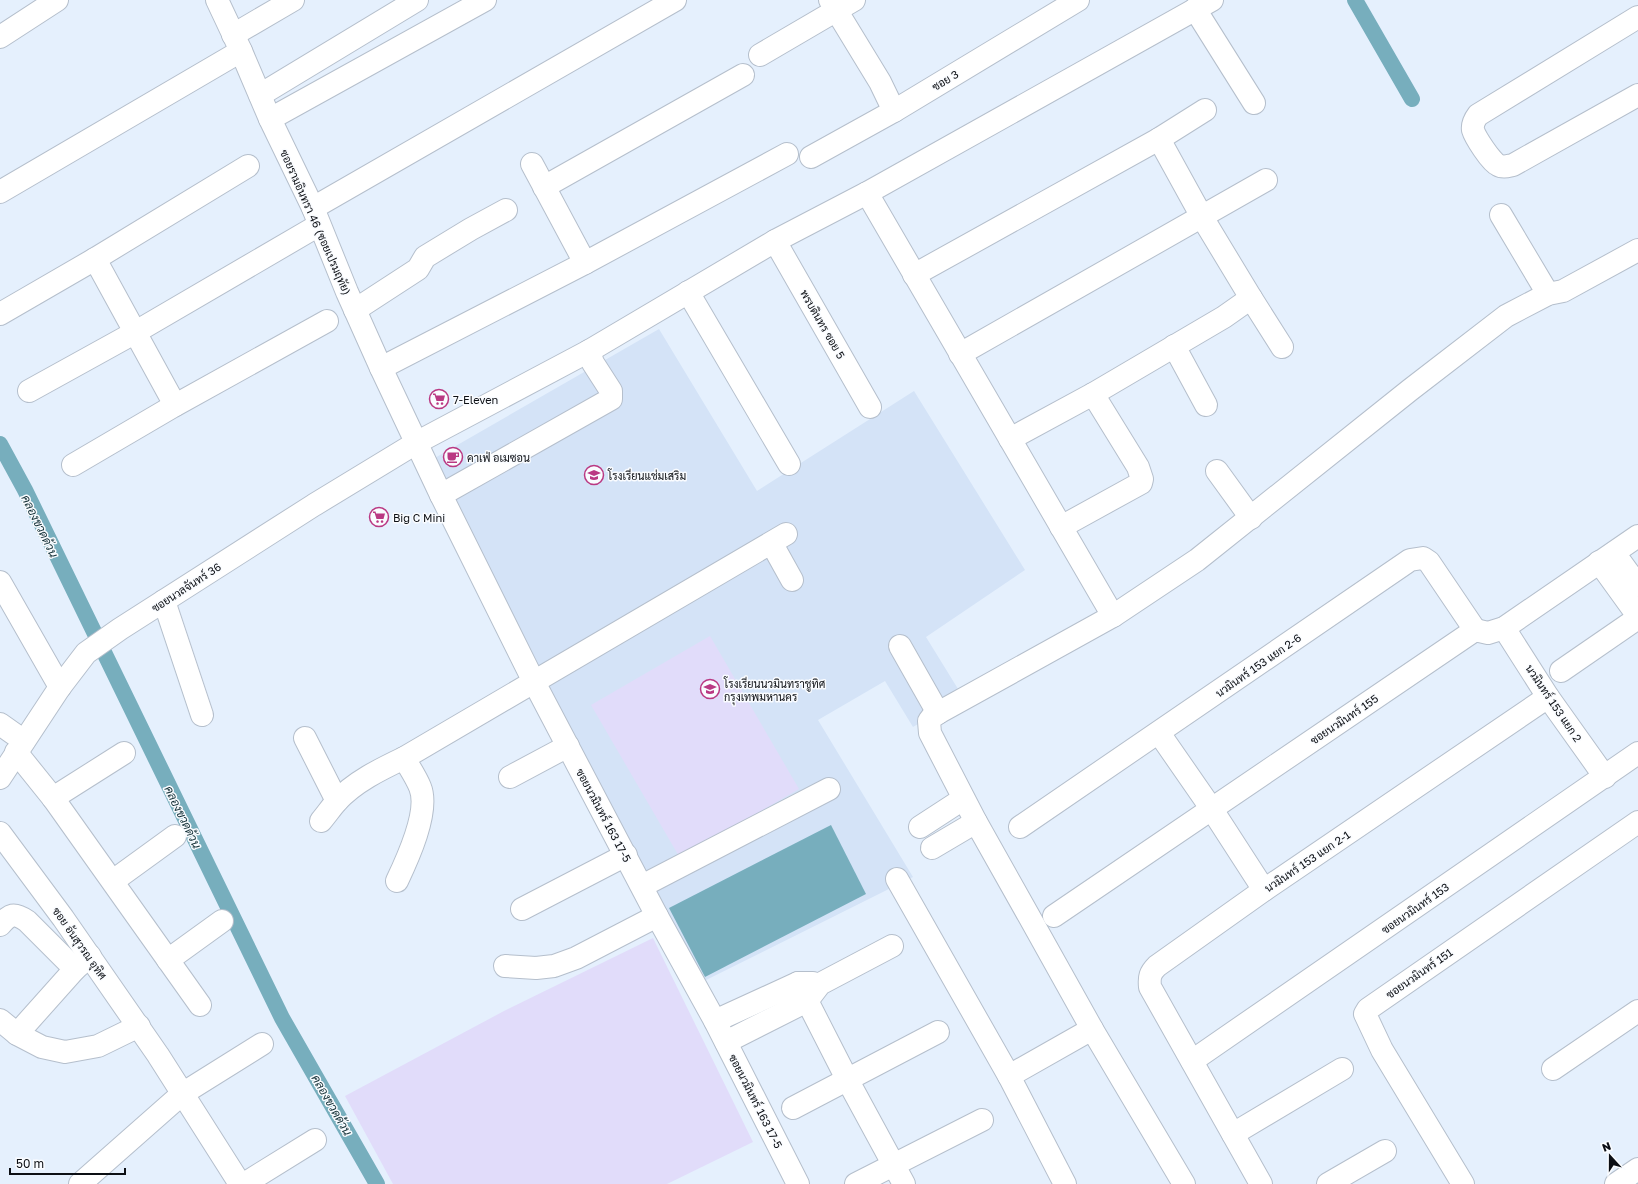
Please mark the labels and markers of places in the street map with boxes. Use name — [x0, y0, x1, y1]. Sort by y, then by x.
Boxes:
supermarket icon: 7-Eleven — [428, 388, 450, 410]
place label: 7-Eleven — [453, 393, 498, 406]
cafe icon: คาเฟ่ อเมซอน — [442, 446, 464, 468]
place label: คาเฟ่ อเมซอน — [467, 451, 530, 464]
school or university icon: โรงเรียนแช่มเสริม — [583, 464, 605, 486]
place label: โรงเรียนแช่มเสริม — [607, 468, 686, 482]
supermarket icon: Big C Mini — [368, 506, 390, 528]
place label: Big C Mini — [393, 511, 445, 524]
place label: โรงเรียนนวมินทราชูทิศ กรุงเทพมหานคร — [723, 676, 825, 706]
school or university icon: โรงเรียนนวมินทราชูทิศ กรุงเทพมหานคร — [699, 678, 721, 700]

